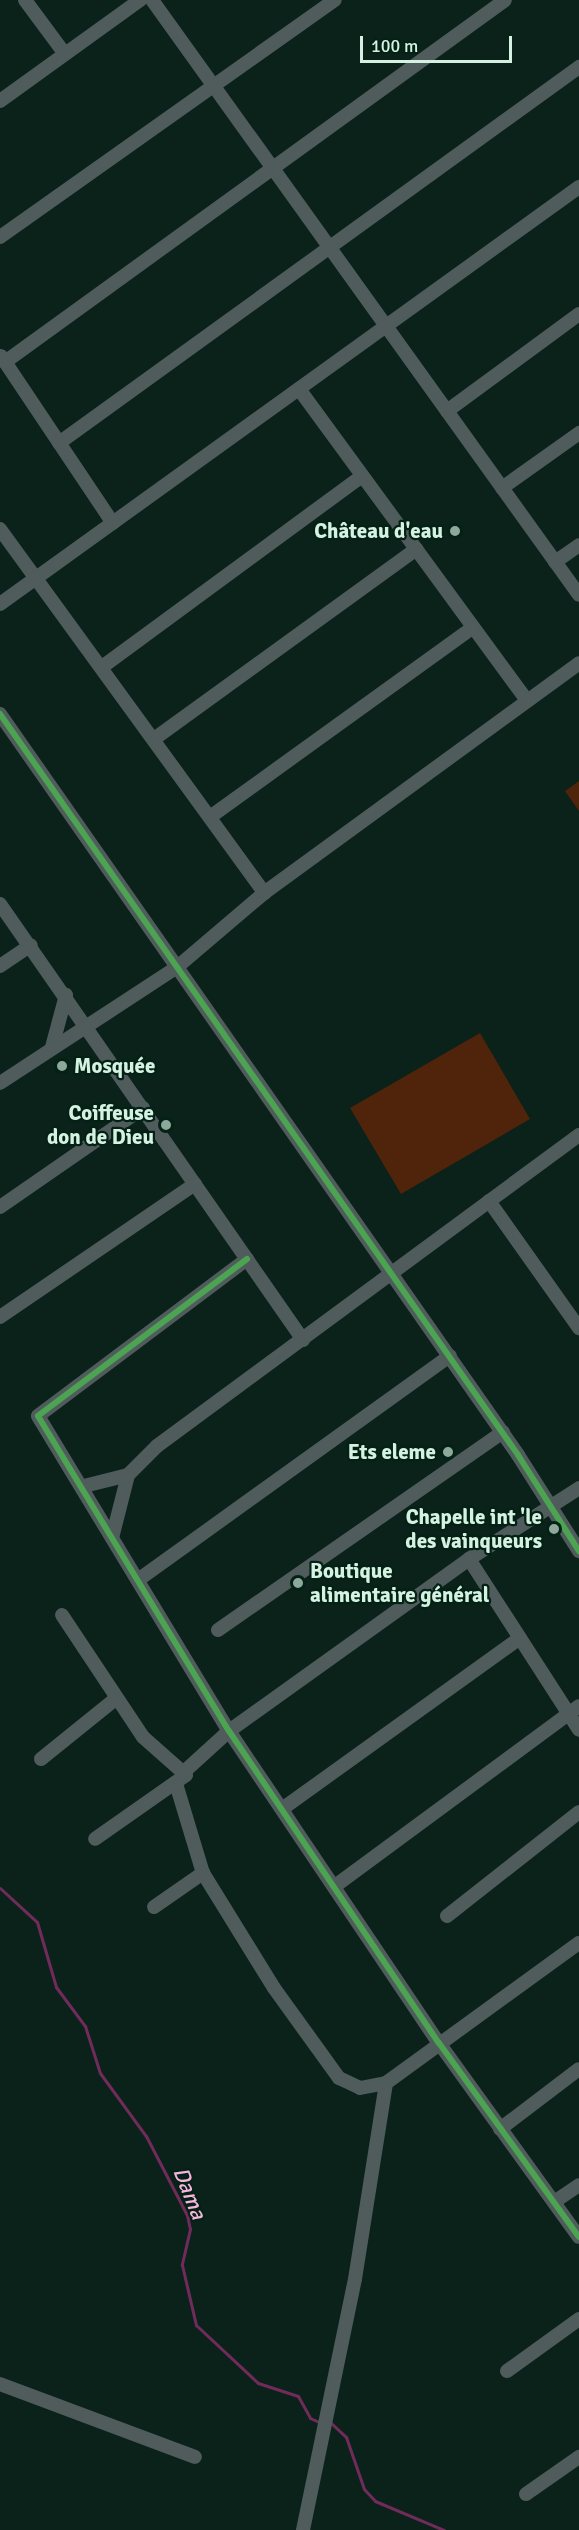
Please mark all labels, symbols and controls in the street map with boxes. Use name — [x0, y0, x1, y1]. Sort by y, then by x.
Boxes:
scale bar — [363, 24, 514, 62]
text: 100 m — [371, 35, 418, 57]
place label: Château d'eau — [314, 518, 443, 544]
marker: Château d'eau — [448, 524, 462, 538]
place label: Mosquée — [74, 1053, 155, 1079]
marker: Mosquée — [55, 1059, 69, 1073]
place label: Coiffeuse don de Dieu — [47, 1100, 154, 1150]
marker: Coiffeuse don de Dieu — [159, 1118, 173, 1132]
place label: Ets eleme — [348, 1439, 436, 1465]
marker: Ets eleme — [441, 1445, 455, 1459]
place label: Chapelle int 'le des vainqueurs — [405, 1504, 542, 1554]
marker: Chapelle int 'le des vainqueurs — [547, 1522, 561, 1536]
place label: Boutique alimentaire général — [310, 1558, 489, 1608]
marker: Boutique alimentaire général — [291, 1576, 305, 1590]
water label: Dama — [168, 2163, 212, 2223]

